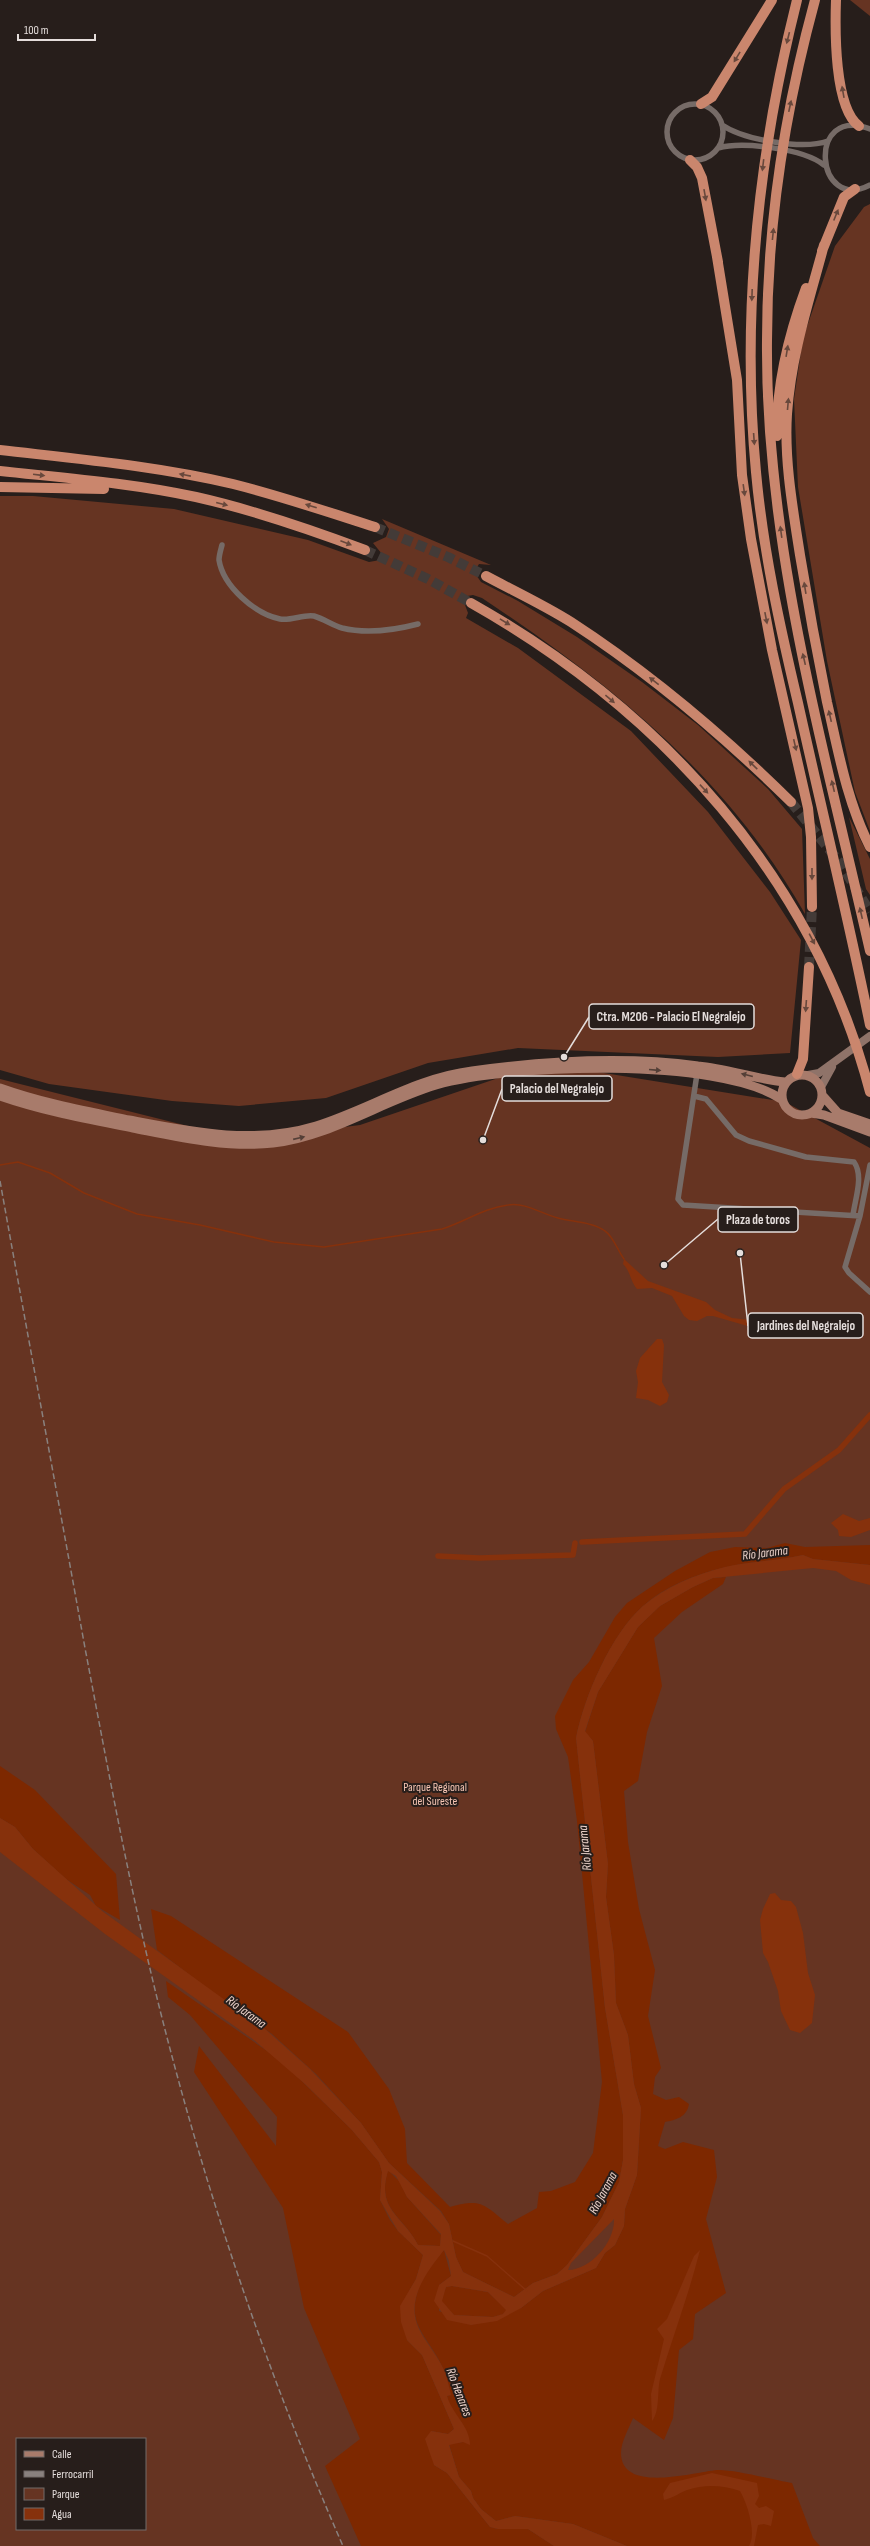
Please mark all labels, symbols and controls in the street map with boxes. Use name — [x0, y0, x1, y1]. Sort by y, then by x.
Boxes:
scale bar — [18, 16, 95, 42]
text: 100 m — [24, 23, 49, 38]
one-way arrow — [784, 32, 790, 44]
one-way arrow — [734, 51, 741, 63]
one-way arrow — [840, 86, 846, 98]
one-way arrow — [788, 99, 794, 112]
one-way arrow — [759, 159, 766, 171]
one-way arrow — [702, 188, 708, 201]
one-way arrow — [834, 208, 840, 220]
one-way arrow — [770, 228, 776, 240]
one-way arrow — [749, 289, 756, 301]
one-way arrow — [784, 345, 790, 357]
one-way arrow — [785, 398, 792, 410]
one-way arrow — [750, 433, 757, 445]
one-way arrow — [33, 472, 45, 478]
one-way arrow — [179, 472, 192, 478]
one-way arrow — [741, 484, 747, 496]
one-way arrow — [216, 501, 229, 507]
one-way arrow — [305, 503, 317, 509]
one-way arrow — [778, 525, 784, 538]
one-way arrow — [341, 541, 353, 547]
one-way arrow — [802, 582, 808, 595]
one-way arrow — [763, 612, 769, 625]
one-way arrow — [499, 619, 511, 626]
one-way arrow — [801, 653, 807, 666]
one-way arrow — [649, 676, 660, 685]
one-way arrow — [605, 695, 615, 704]
one-way arrow — [827, 710, 833, 722]
one-way arrow — [792, 739, 798, 751]
one-way arrow — [748, 760, 758, 770]
one-way arrow — [829, 780, 835, 793]
one-way arrow — [699, 784, 708, 793]
one-way arrow — [809, 868, 815, 881]
one-way arrow — [858, 907, 864, 919]
one-way arrow — [809, 934, 815, 945]
one-way arrow — [803, 1000, 810, 1012]
callout: Ctra. M206 - Palacio El Negralejo — [589, 1004, 754, 1029]
text: Ctra. M206 - Palacio El Negralejo — [596, 1009, 746, 1025]
one-way arrow — [649, 1067, 661, 1074]
one-way arrow — [741, 1072, 753, 1078]
callout: Palacio del Negralejo — [502, 1076, 612, 1101]
text: Palacio del Negralejo — [510, 1081, 604, 1097]
one-way arrow — [293, 1135, 305, 1141]
callout: Plaza de toros — [718, 1207, 798, 1232]
text: Plaza de toros — [726, 1212, 790, 1228]
callout: Jardines del Negralejo — [748, 1313, 863, 1338]
text: Jardines del Negralejo — [756, 1318, 855, 1334]
water label: Río Jarama — [741, 1542, 789, 1564]
park label: Parque Regional del Sureste — [403, 1780, 467, 1809]
water label: Río Jarama — [575, 1824, 595, 1872]
water label: Río Jarama — [223, 1992, 270, 2032]
water label: Río Jarama — [585, 2168, 621, 2217]
water label: Río Henares — [442, 2365, 476, 2419]
legend — [16, 2438, 146, 2530]
text: Calle — [52, 2447, 72, 2462]
text: Ferrocarril — [52, 2467, 94, 2482]
text: Parque — [52, 2487, 80, 2502]
text: Agua — [51, 2507, 72, 2522]

